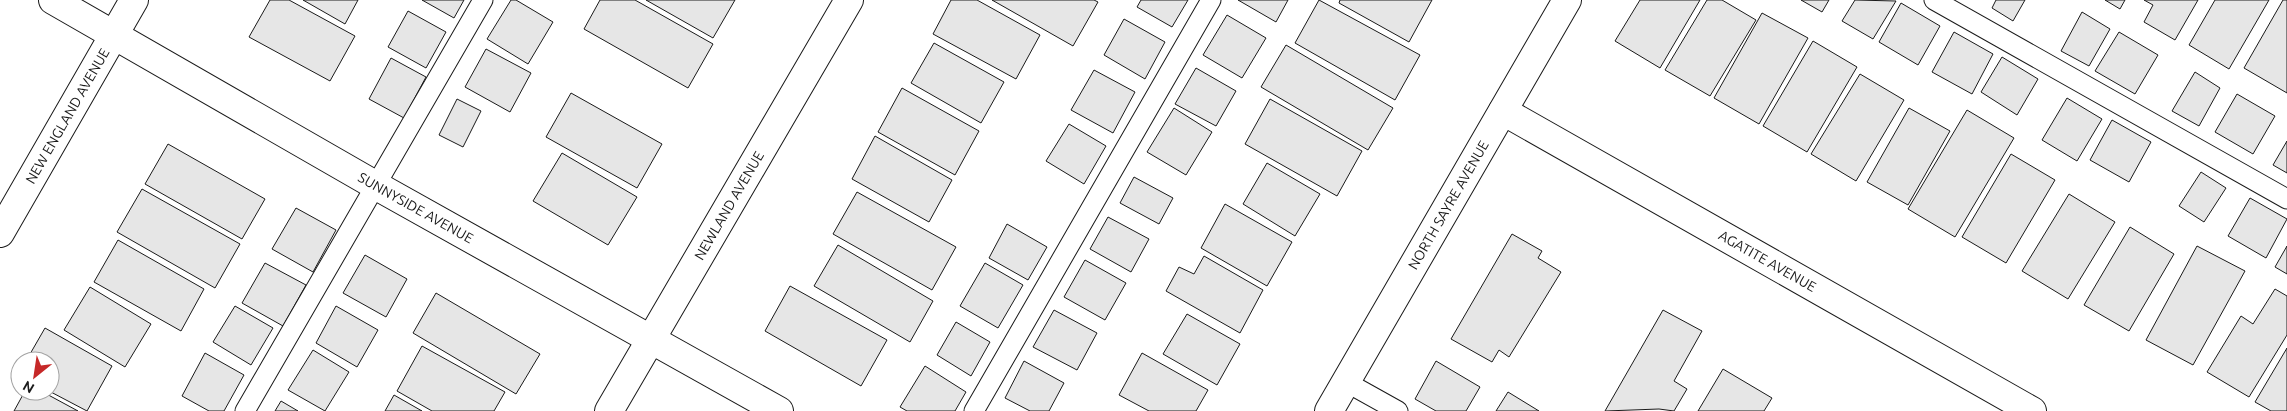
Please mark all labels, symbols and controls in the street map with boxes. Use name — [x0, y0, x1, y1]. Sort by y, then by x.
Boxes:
street label: NEW ENGLAND AVENUE — [22, 45, 113, 186]
street label: NORTH SAYRE AVENUE — [1405, 138, 1492, 272]
street label: NEWLAND AVENUE — [691, 148, 767, 263]
street label: SUNNYSIDE AVENUE — [355, 169, 476, 246]
street label: AGATITE AVENUE — [1716, 227, 1819, 295]
north arrow — [10, 351, 60, 401]
text: N — [20, 378, 37, 397]

